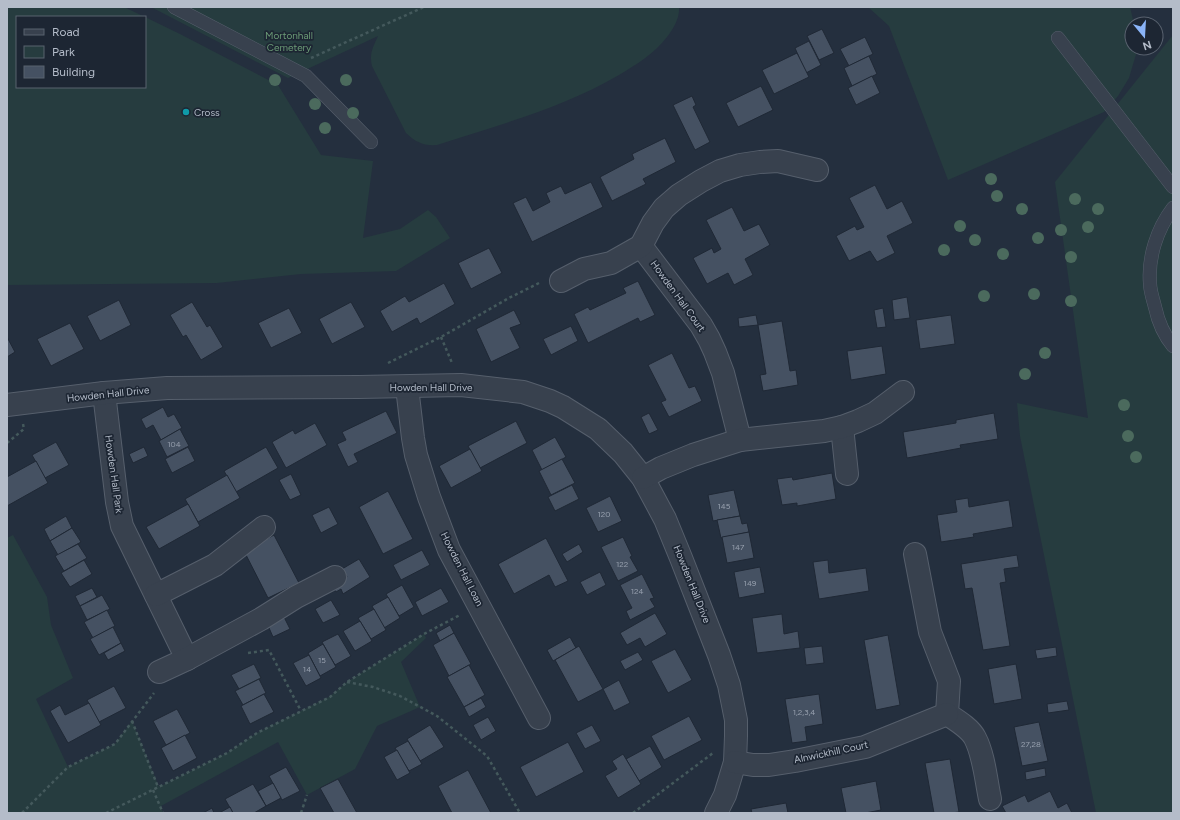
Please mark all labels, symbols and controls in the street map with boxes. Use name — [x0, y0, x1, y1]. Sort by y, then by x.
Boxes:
legend — [16, 16, 146, 88]
north arrow — [1124, 16, 1164, 56]
text: Road — [52, 25, 80, 39]
park label: Mortonhall Cemetery — [265, 29, 313, 54]
text: N — [1141, 38, 1153, 53]
text: Park — [52, 45, 75, 59]
text: Building — [52, 65, 95, 79]
place label: Cross — [194, 106, 220, 119]
marker: Cross — [181, 107, 191, 117]
street label: Howden Hall Court — [648, 258, 709, 335]
street label: Howden Hall Drive — [390, 381, 473, 394]
street label: Howden Hall Drive — [66, 383, 150, 405]
street label: Howden Hall Park — [102, 434, 126, 514]
house number: 104 — [167, 439, 181, 449]
house number: 145 — [718, 501, 731, 511]
house number: 120 — [598, 509, 610, 519]
street label: Howden Hall Loan — [438, 530, 486, 609]
house number: 147 — [732, 542, 745, 552]
street label: Howden Hall Drive — [670, 543, 714, 625]
house number: 122 — [616, 559, 628, 569]
house number: 149 — [744, 578, 757, 588]
house number: 124 — [631, 586, 643, 596]
house number: 15 — [318, 655, 326, 665]
house number: 14 — [303, 664, 311, 674]
house number: 1,2,3,4 — [793, 707, 815, 717]
street label: Alnwickhill Court — [793, 738, 869, 766]
house number: 27,28 — [1021, 739, 1041, 749]

